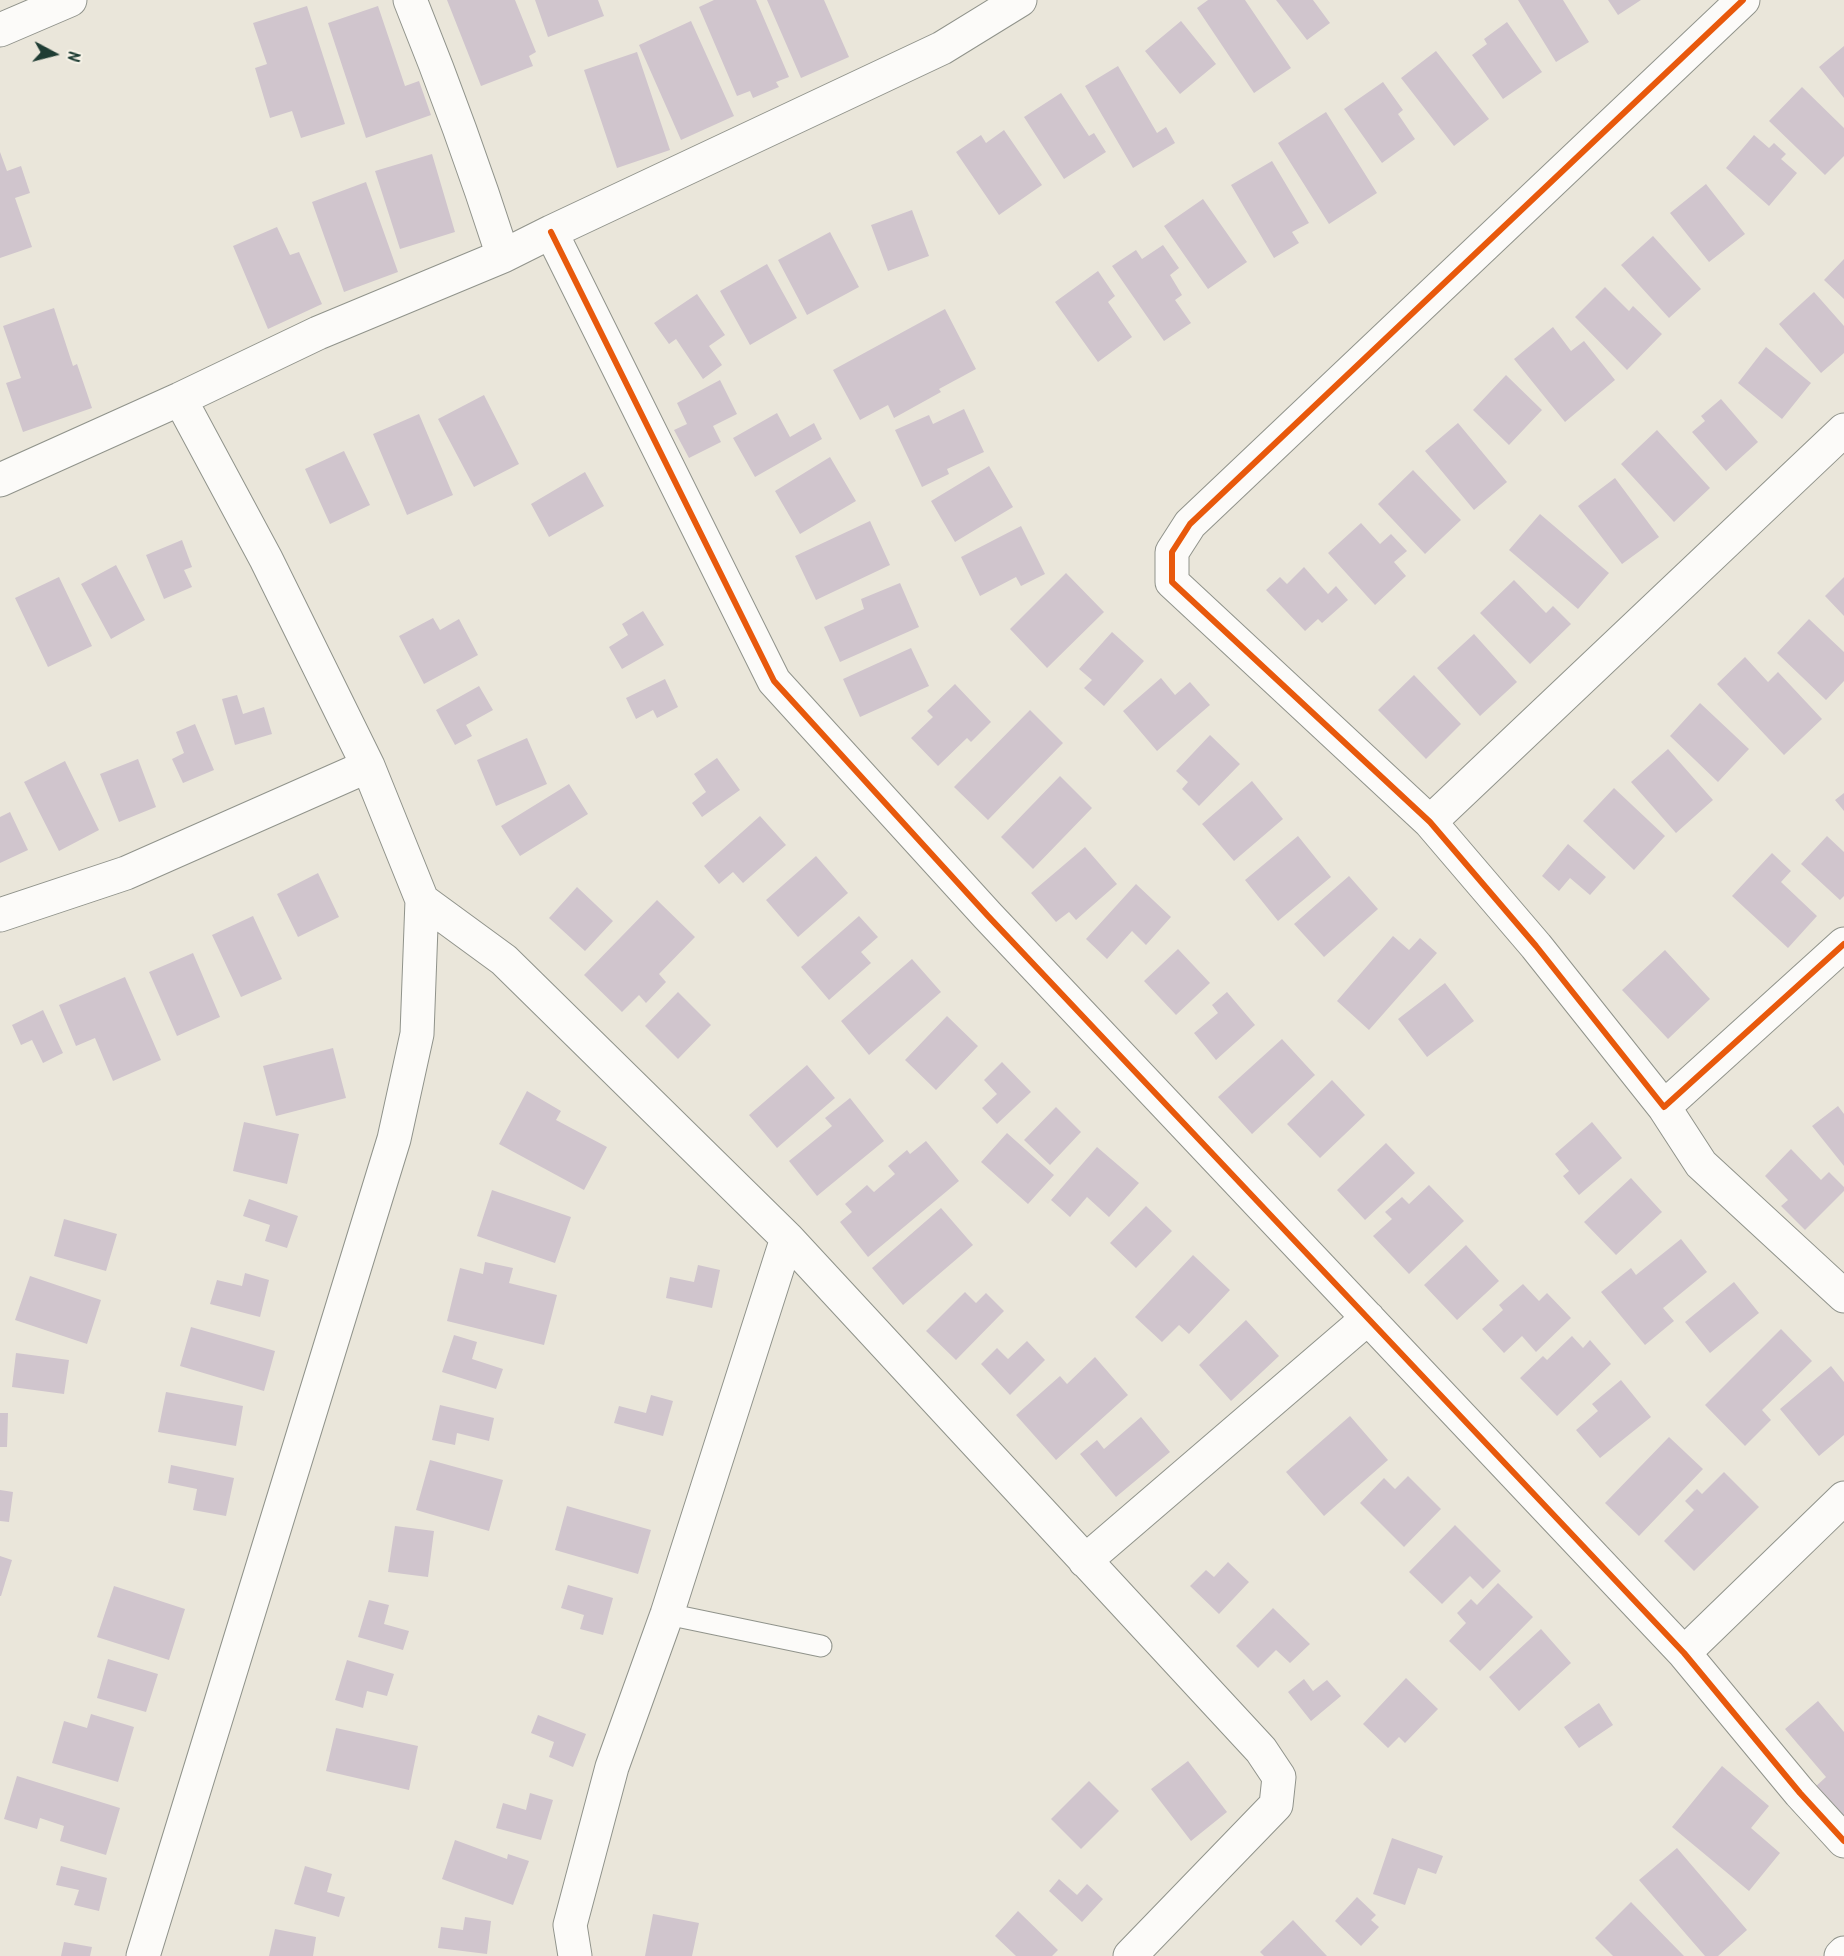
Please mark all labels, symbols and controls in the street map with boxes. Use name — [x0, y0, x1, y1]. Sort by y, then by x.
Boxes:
north arrow — [24, 24, 84, 84]
text: N — [59, 50, 85, 63]

